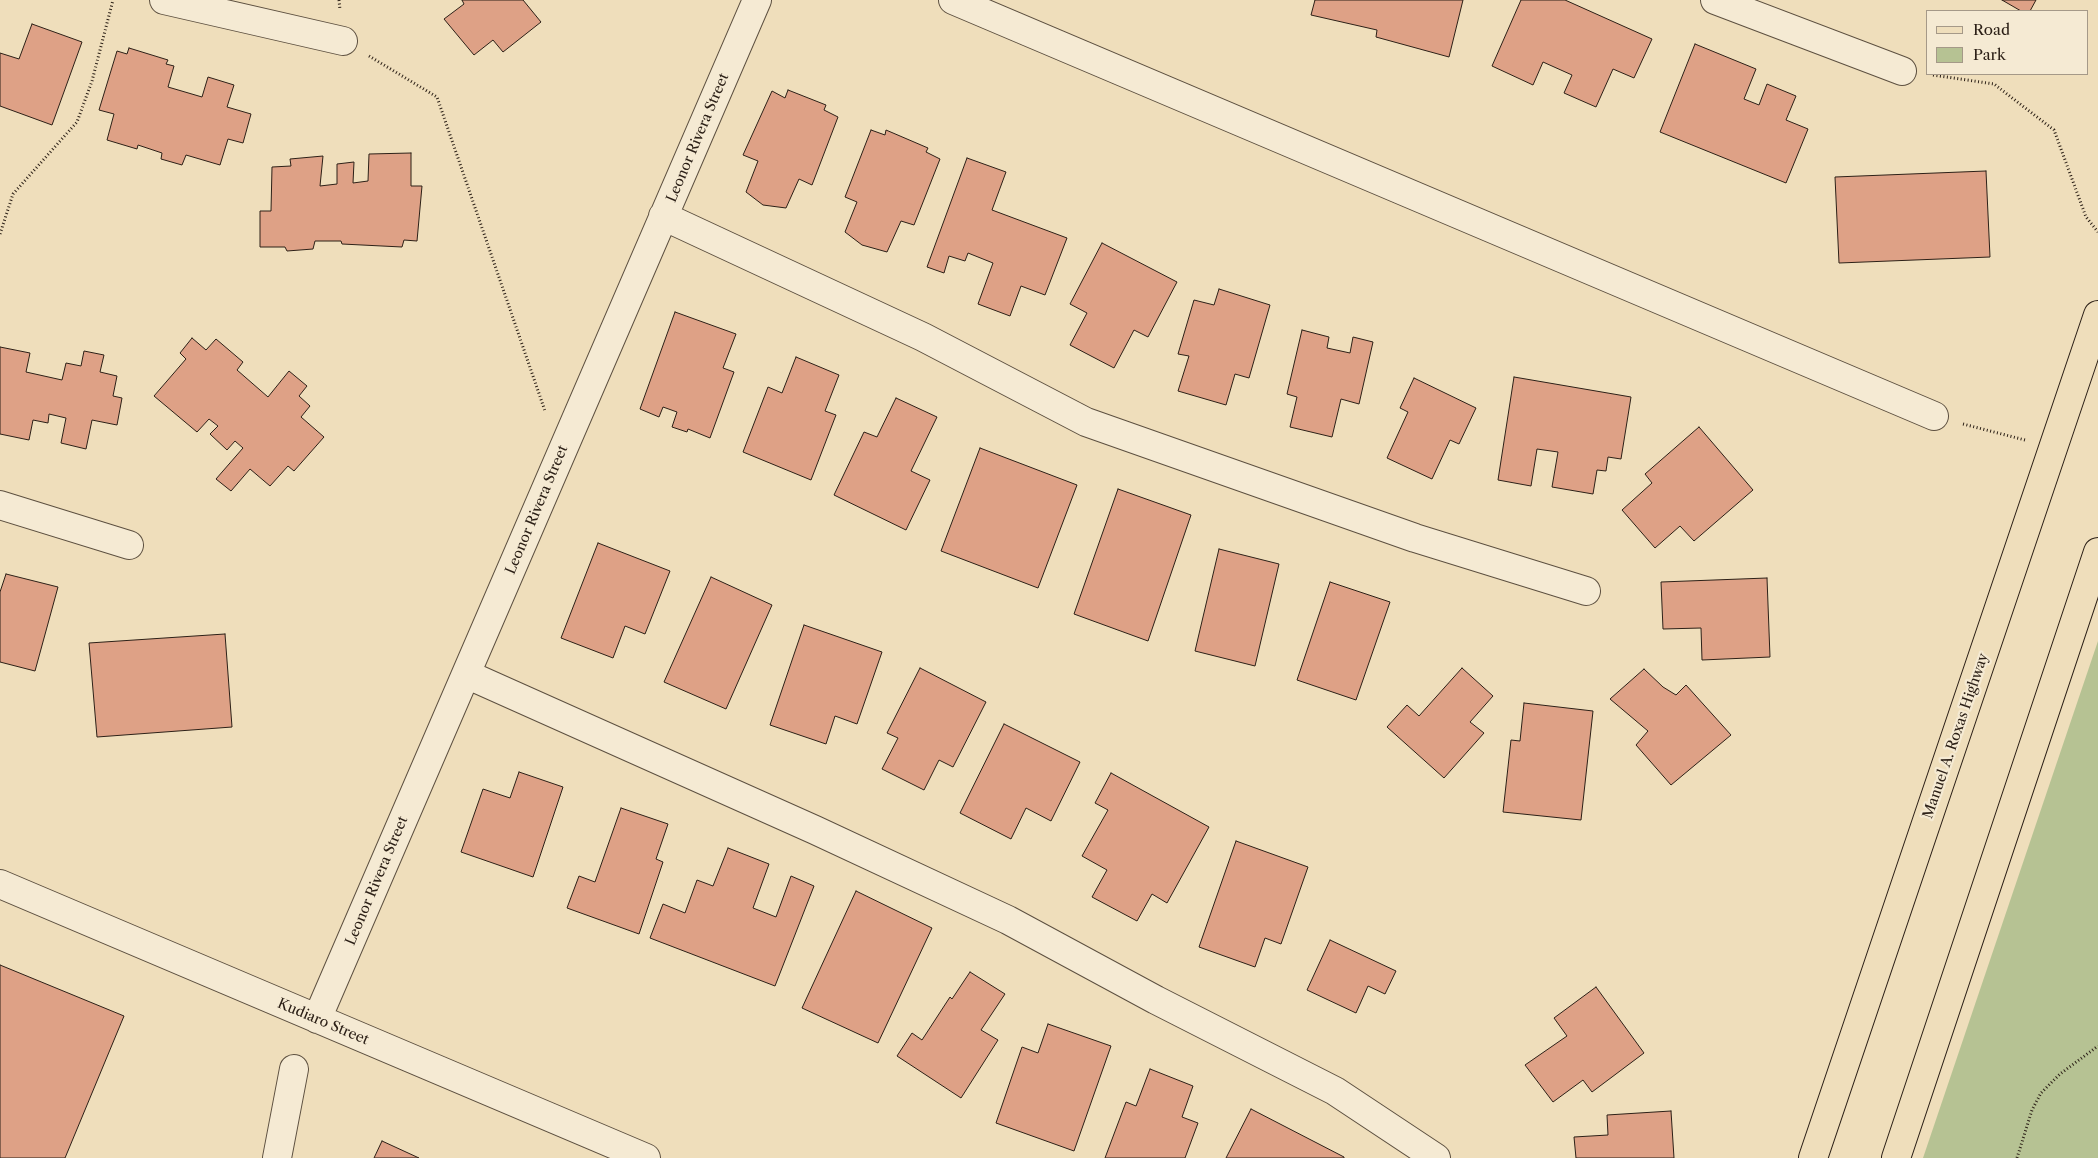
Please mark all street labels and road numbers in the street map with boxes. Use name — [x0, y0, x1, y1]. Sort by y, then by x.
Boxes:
street label: Leonor Rivera Street — [663, 71, 733, 205]
street label: Leonor Rivera Street — [502, 443, 572, 577]
street label: Manuel A. Roxas Highway — [1920, 651, 1992, 821]
street label: Leonor Rivera Street — [342, 814, 412, 948]
street label: Kudiaro Street — [275, 995, 371, 1049]

